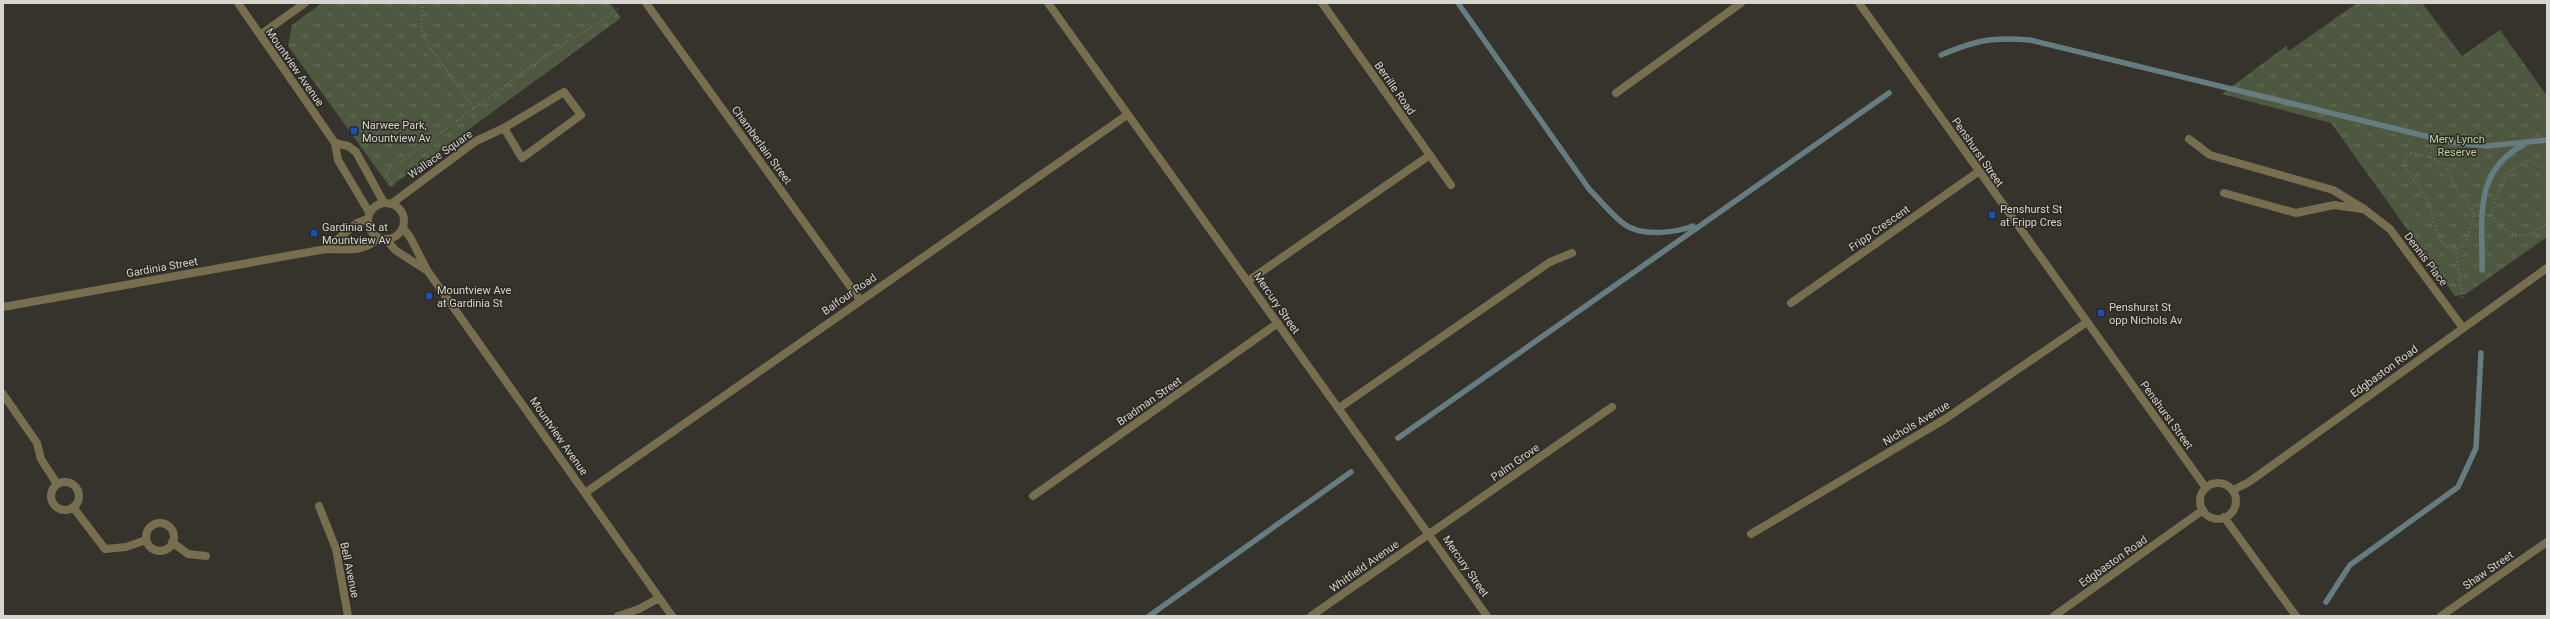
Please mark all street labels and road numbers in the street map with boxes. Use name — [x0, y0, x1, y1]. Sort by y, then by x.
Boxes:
street label: Mountview Avenue — [263, 26, 327, 109]
street label: Berrille Road — [1371, 59, 1418, 117]
street label: Chamberlain Street — [729, 104, 795, 187]
street label: Penshurst Street — [1949, 115, 2006, 190]
street label: Wallace Square — [406, 127, 475, 181]
street label: Fripp Crescent — [1846, 202, 1912, 254]
street label: Dennis Place — [2401, 230, 2450, 289]
street label: Gardinia Street — [125, 255, 199, 280]
street label: Mercury Street — [1251, 270, 1303, 337]
street label: Balfour Road — [820, 271, 879, 318]
street label: Edgbaston Road — [2348, 343, 2421, 400]
street label: Bradman Street — [1114, 374, 1184, 429]
street label: Penshurst Street — [2137, 379, 2196, 452]
street label: Mountview Avenue — [527, 395, 591, 478]
street label: Nichols Avenue — [1880, 398, 1952, 448]
street label: Palm Grove — [1488, 441, 1542, 484]
street label: Mercury Street — [1440, 533, 1492, 600]
street label: Edgbaston Road — [2077, 533, 2150, 590]
street label: Whitfield Avenue — [1327, 538, 1402, 595]
street label: Bell Avenue — [337, 541, 362, 599]
street label: Shaw Street — [2461, 548, 2516, 593]

